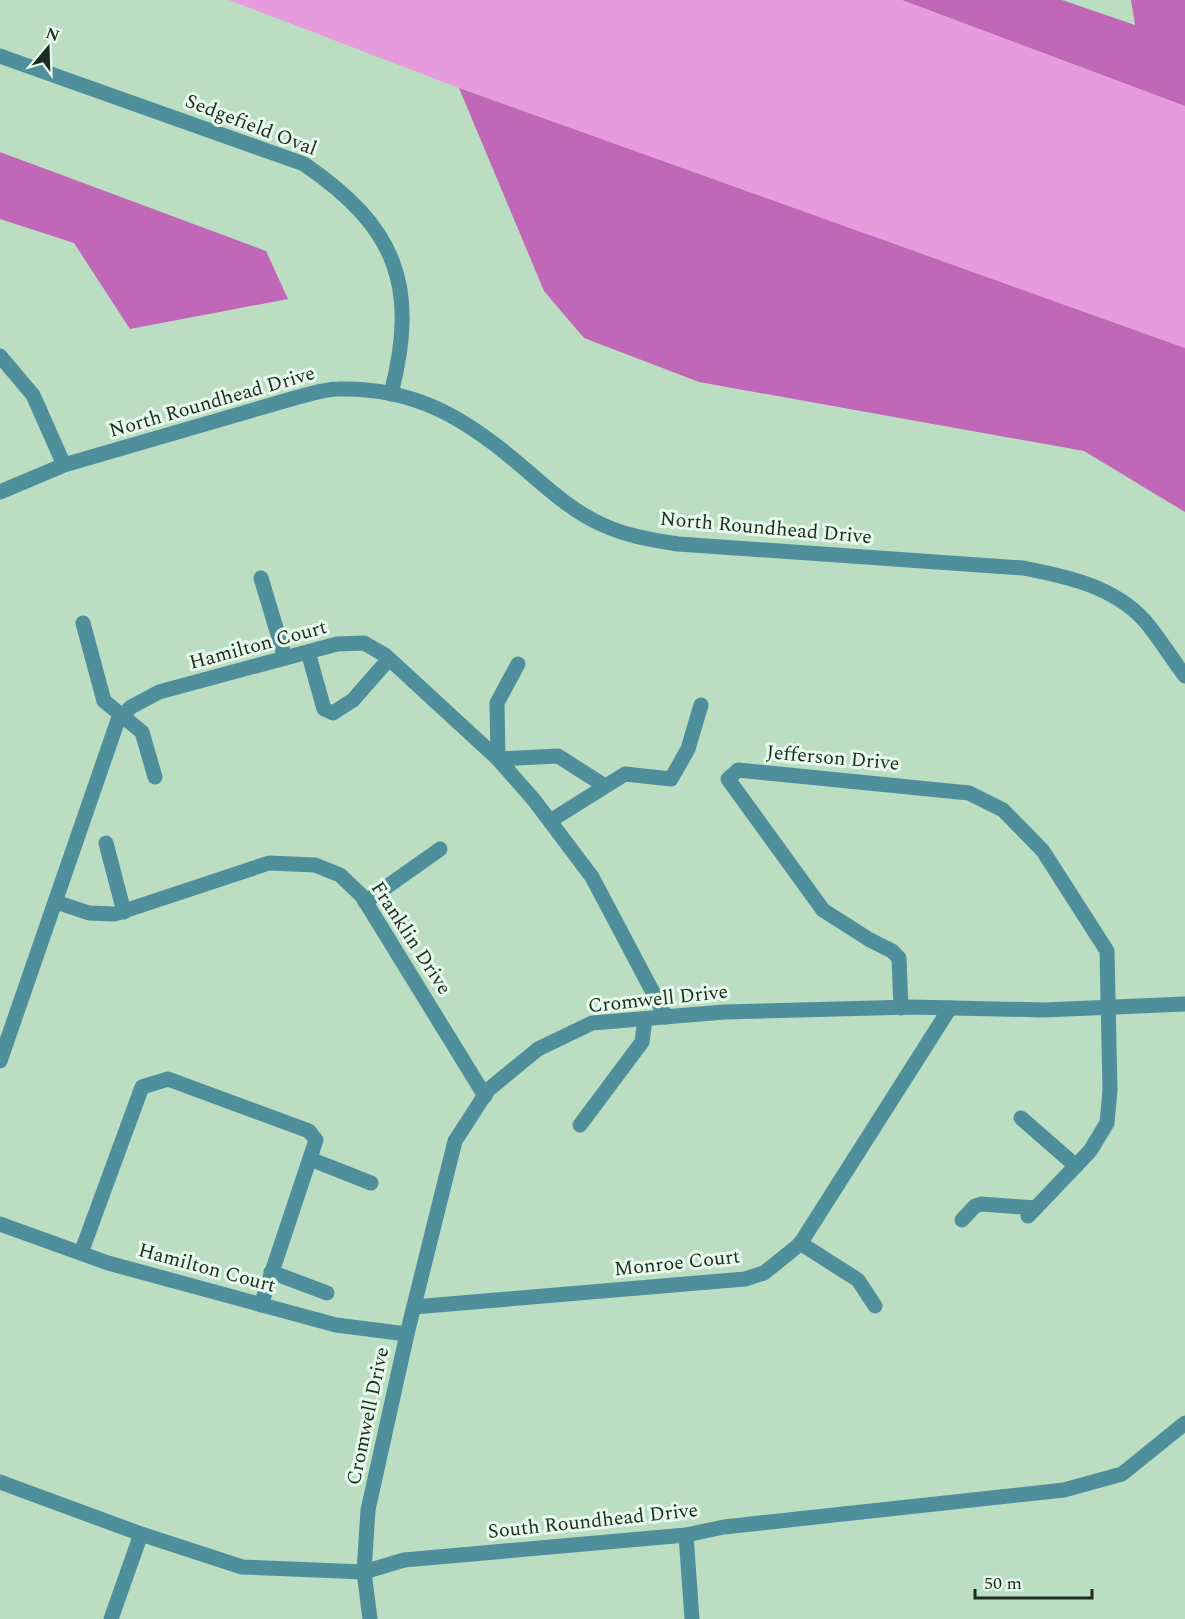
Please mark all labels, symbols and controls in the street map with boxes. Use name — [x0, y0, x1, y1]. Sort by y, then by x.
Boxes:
north arrow — [18, 18, 78, 78]
text: N — [42, 21, 63, 48]
street label: Sedgefield Oval — [181, 86, 321, 164]
street label: North Roundhead Drive — [106, 358, 318, 446]
street label: North Roundhead Drive — [659, 504, 873, 552]
street label: Hamilton Court — [186, 612, 330, 678]
street label: Jefferson Drive — [765, 737, 901, 779]
street label: Franklin Drive — [363, 875, 459, 1001]
street label: Cromwell Drive — [586, 977, 730, 1021]
street label: Hamilton Court — [135, 1235, 279, 1301]
street label: Monroe Court — [612, 1241, 742, 1285]
street label: Cromwell Drive — [339, 1344, 397, 1488]
street label: South Roundhead Drive — [486, 1495, 700, 1547]
scale bar — [975, 1562, 1092, 1600]
text: 50 m — [984, 1570, 1022, 1597]

